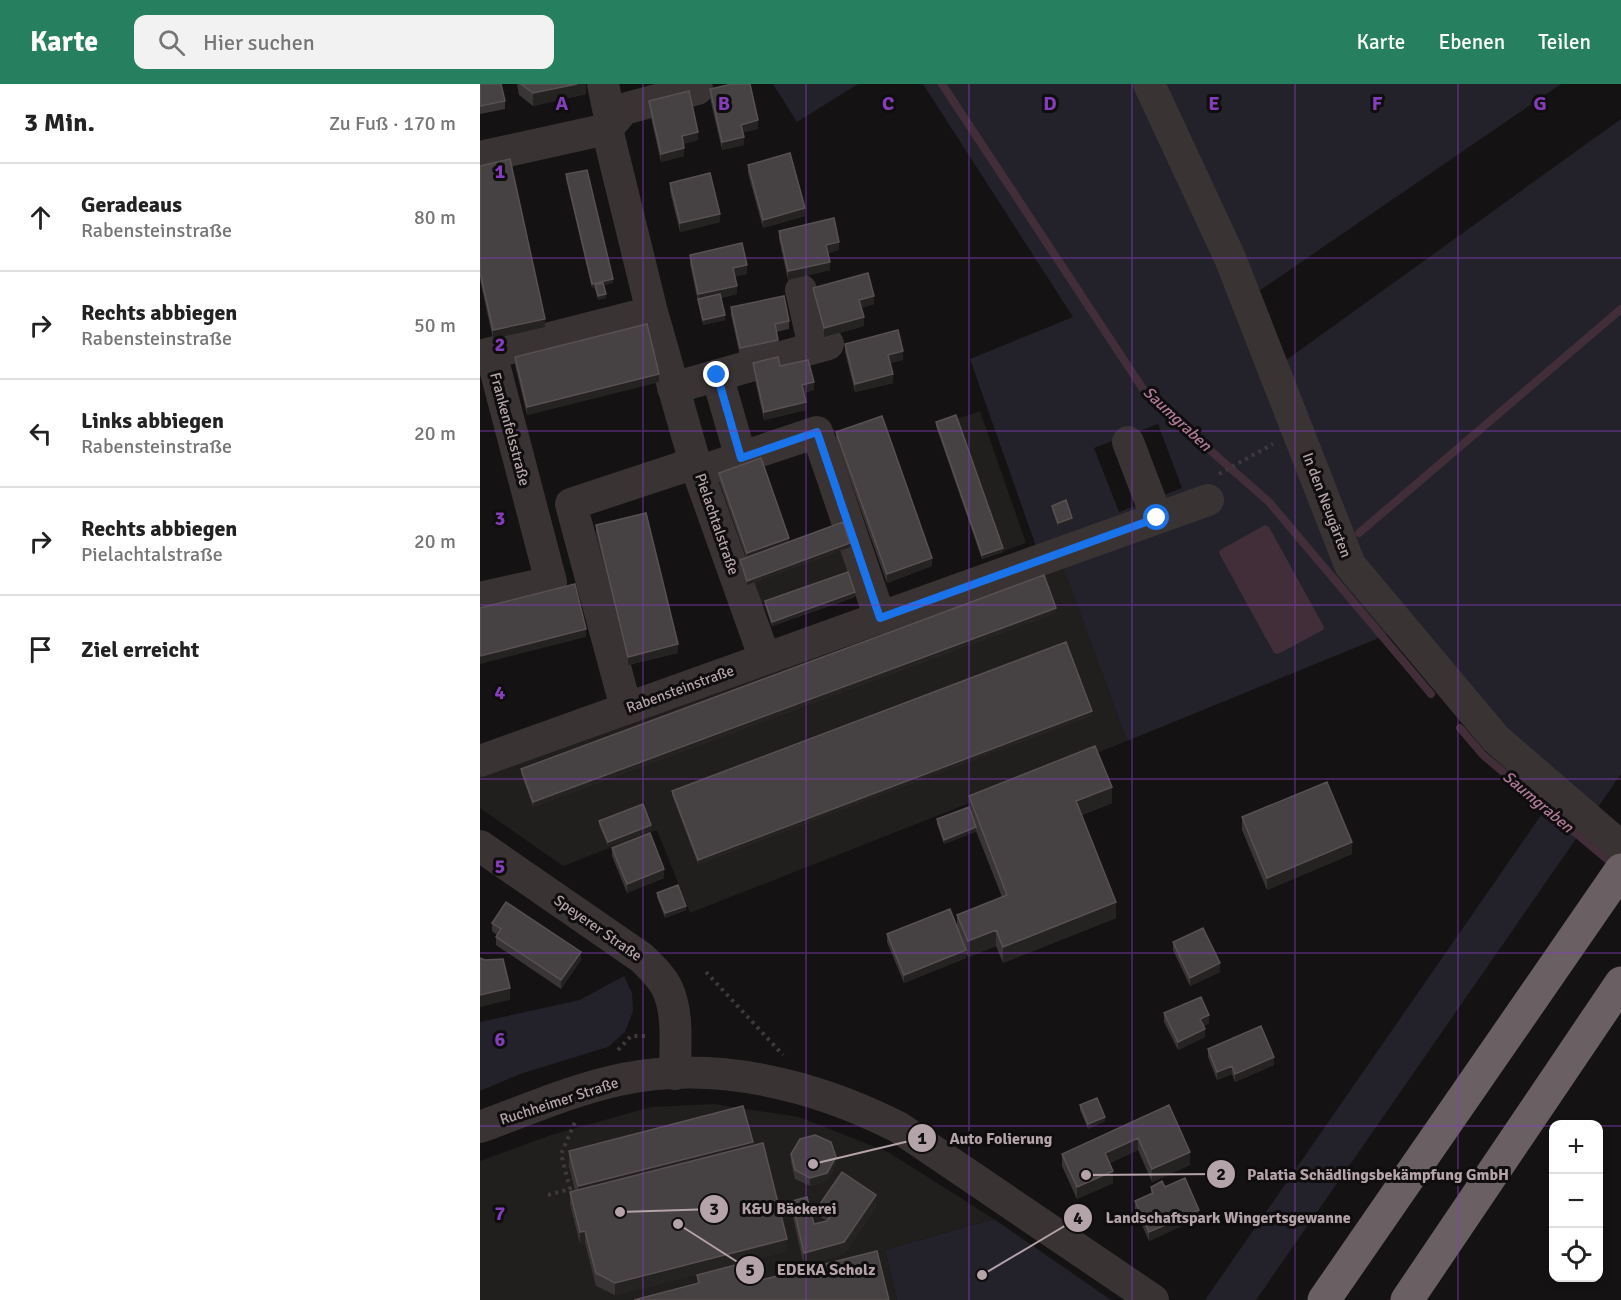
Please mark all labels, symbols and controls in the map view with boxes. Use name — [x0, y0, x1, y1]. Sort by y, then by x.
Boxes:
search box — [134, 15, 554, 69]
text: Karte — [30, 25, 98, 59]
icon: search — [155, 26, 188, 59]
text: Hier suchen — [203, 29, 315, 56]
text: Karte — [1356, 29, 1405, 55]
text: Ebenen — [1438, 29, 1505, 55]
text: Teilen — [1538, 29, 1591, 55]
text: A — [556, 91, 569, 116]
text: B — [718, 91, 730, 116]
text: C — [882, 91, 894, 116]
text: D — [1043, 91, 1057, 116]
text: E — [1208, 91, 1220, 116]
text: F — [1372, 91, 1383, 116]
text: G — [1533, 91, 1547, 116]
text: 3 Min. — [24, 107, 95, 139]
text: Zu Fuß · 170 m — [329, 111, 456, 136]
text: 1 — [495, 159, 506, 184]
text: Geradeaus — [81, 191, 182, 218]
icon: ahead — [24, 201, 57, 234]
text: 80 m — [414, 205, 456, 230]
text: Rabensteinstraße — [81, 218, 232, 243]
text: Rechts abbiegen — [81, 299, 237, 326]
icon: right — [24, 309, 57, 342]
text: 50 m — [414, 313, 456, 338]
text: Rabensteinstraße — [81, 326, 232, 351]
text: 2 — [495, 332, 505, 357]
route end — [703, 361, 729, 387]
street label: Frankenfelsstraße — [486, 370, 534, 488]
water label: Saumgraben — [1139, 382, 1216, 457]
text: Links abbiegen — [81, 407, 224, 434]
icon: left — [24, 417, 57, 450]
text: 20 m — [414, 421, 456, 446]
text: Rabensteinstraße — [81, 434, 232, 459]
street label: In den Neugärten — [1299, 450, 1355, 560]
street label: Pielachtalstraße — [691, 471, 743, 577]
route start — [1143, 504, 1169, 530]
text: 3 — [495, 506, 505, 531]
text: Rechts abbiegen — [81, 515, 237, 542]
icon: right — [24, 525, 57, 558]
text: 20 m — [414, 529, 456, 554]
text: Pielachtalstraße — [81, 542, 223, 567]
icon: arrive — [24, 633, 57, 666]
text: Ziel erreicht — [81, 636, 199, 663]
street label: Rabensteinstraße — [624, 661, 736, 717]
text: 4 — [495, 680, 506, 705]
water label: Saumgraben — [1499, 767, 1578, 838]
text: 5 — [495, 854, 505, 879]
street label: Speyerer Straße — [551, 891, 645, 965]
text: 6 — [495, 1027, 506, 1052]
street label: Ruchheimer Straße — [497, 1073, 621, 1129]
map controls — [1549, 1120, 1603, 1282]
button: + — [1549, 1120, 1603, 1174]
callout: Auto Folierung — [907, 1121, 1064, 1155]
text: 1 — [917, 1127, 927, 1149]
text: Auto Folierung — [950, 1129, 1053, 1149]
callout: Palatia Schädlingsbekämpfung GmbH — [1206, 1157, 1521, 1191]
text: 2 — [1216, 1163, 1226, 1185]
text: Palatia Schädlingsbekämpfung GmbH — [1247, 1165, 1509, 1185]
button: − — [1549, 1174, 1603, 1228]
callout: K&U Bäckerei — [699, 1192, 848, 1226]
text: 3 — [709, 1198, 719, 1220]
text: K&U Bäckerei — [741, 1199, 837, 1219]
text: 7 — [495, 1201, 506, 1226]
callout: Landschaftspark Wingertsgewanne — [1063, 1201, 1362, 1235]
text: 4 — [1073, 1207, 1083, 1229]
text: Landschaftspark Wingertsgewanne — [1105, 1208, 1351, 1228]
button: locate — [1549, 1228, 1603, 1282]
callout: EDEKA Scholz — [735, 1253, 887, 1287]
text: 5 — [745, 1259, 755, 1281]
text: EDEKA Scholz — [777, 1260, 875, 1280]

